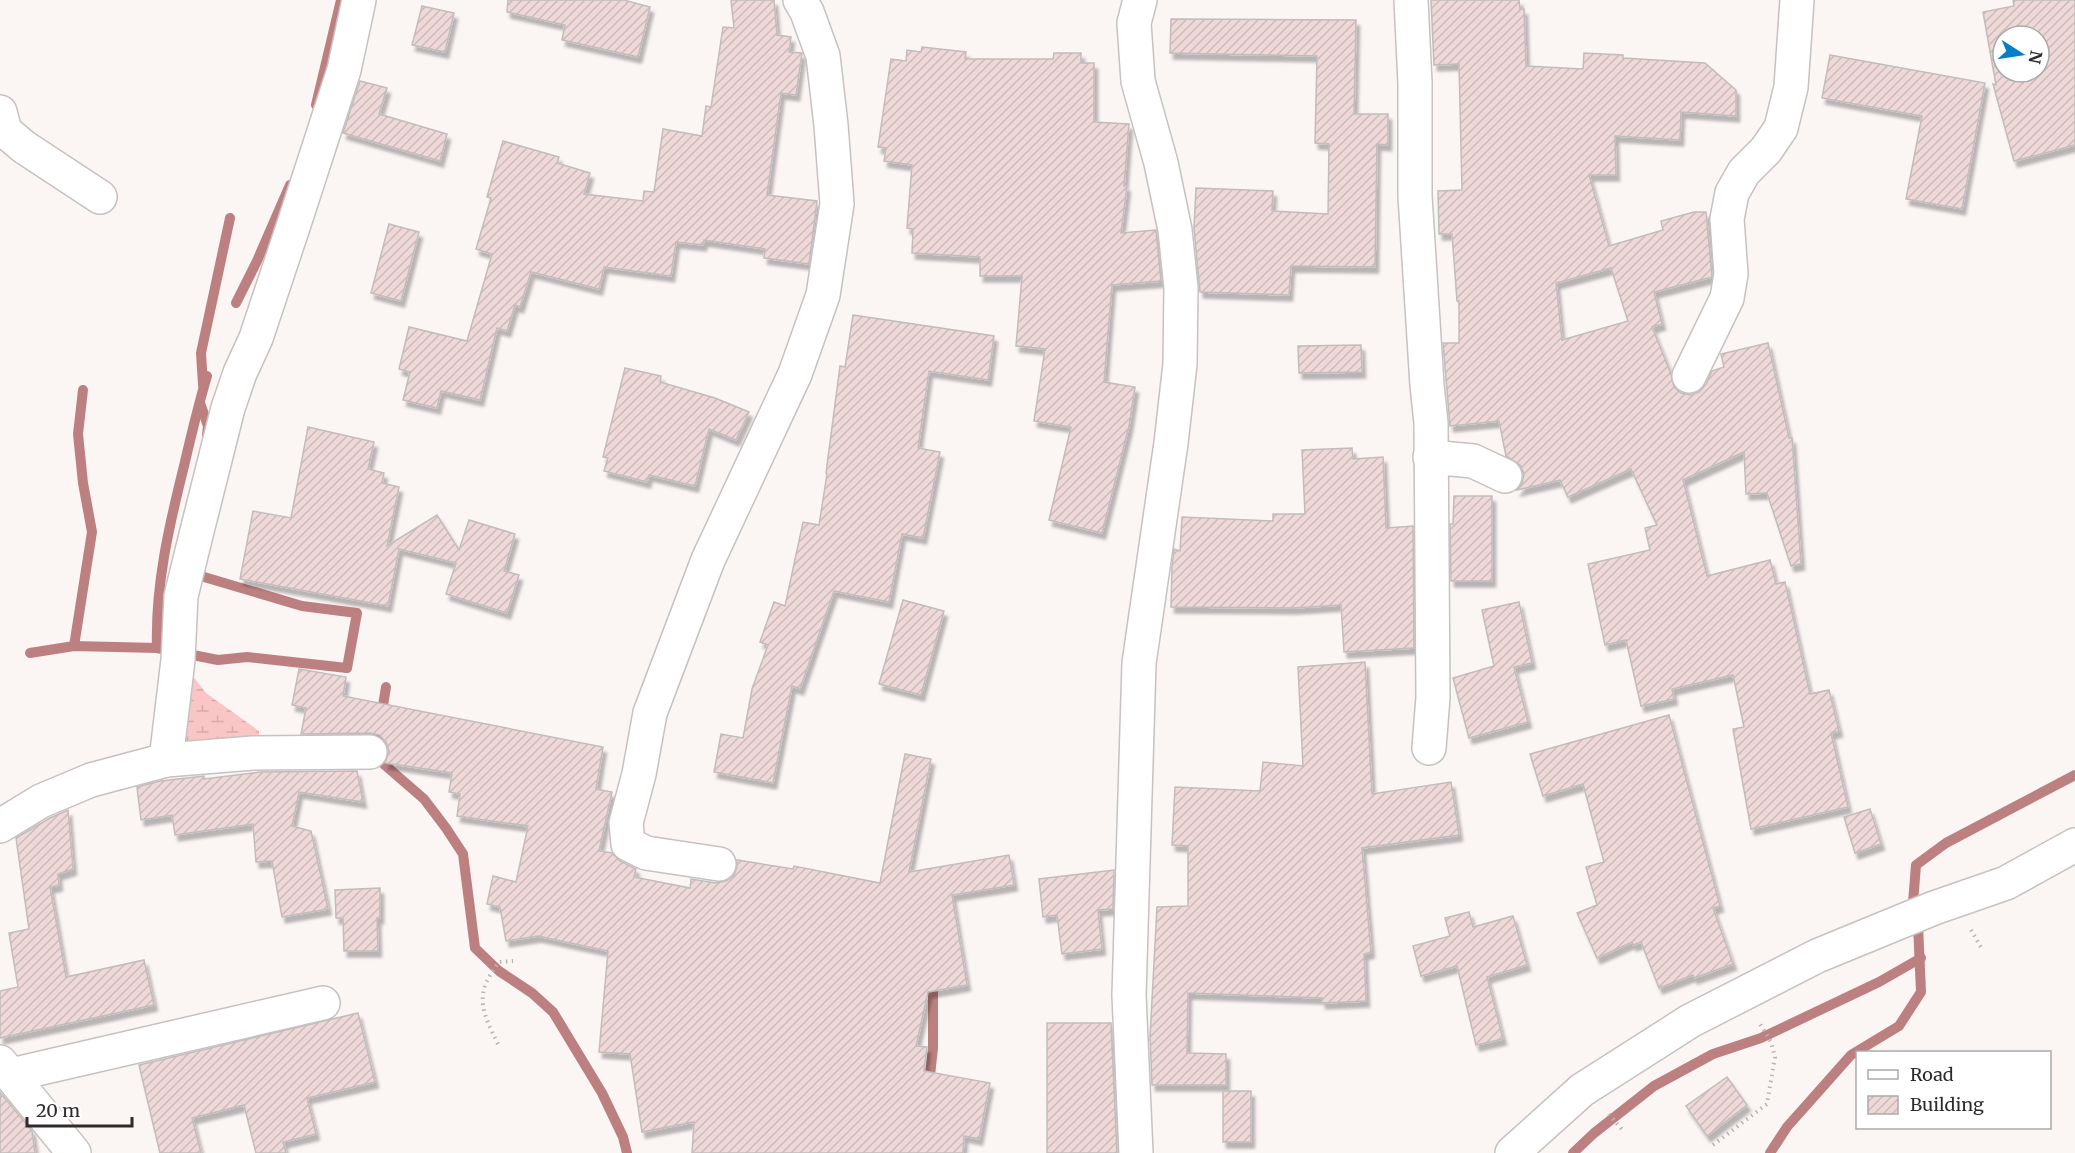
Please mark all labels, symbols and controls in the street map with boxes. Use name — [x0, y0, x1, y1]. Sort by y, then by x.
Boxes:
north arrow — [1991, 24, 2051, 84]
text: N — [2025, 49, 2047, 66]
legend — [1856, 1051, 2051, 1129]
text: Road — [1910, 1063, 1954, 1086]
scale bar — [27, 1090, 132, 1128]
text: Building — [1910, 1093, 1984, 1116]
text: 20 m — [36, 1099, 80, 1122]

